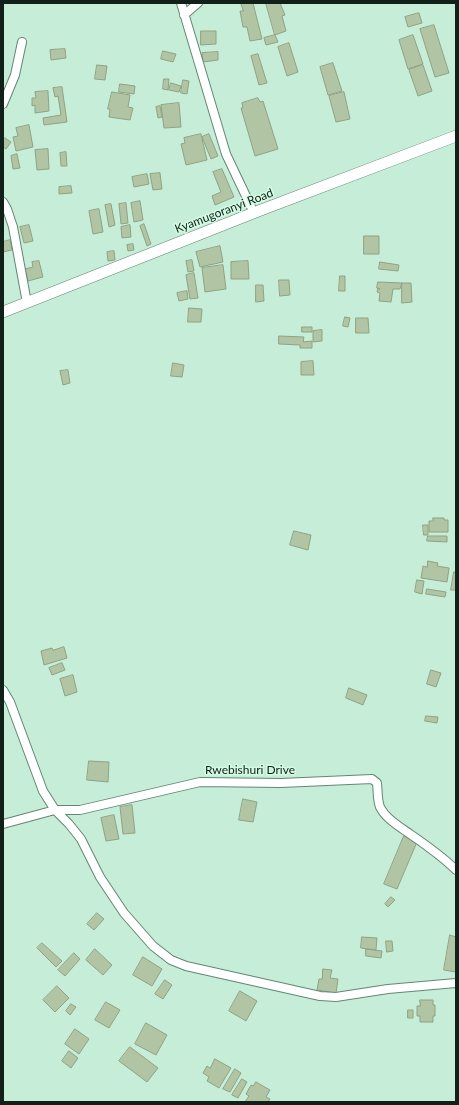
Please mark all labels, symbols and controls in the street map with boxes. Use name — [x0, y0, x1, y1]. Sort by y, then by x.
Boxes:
street label: Kyamugoranyi Road — [173, 186, 275, 236]
street label: Rwebishuri Drive — [205, 763, 295, 777]

